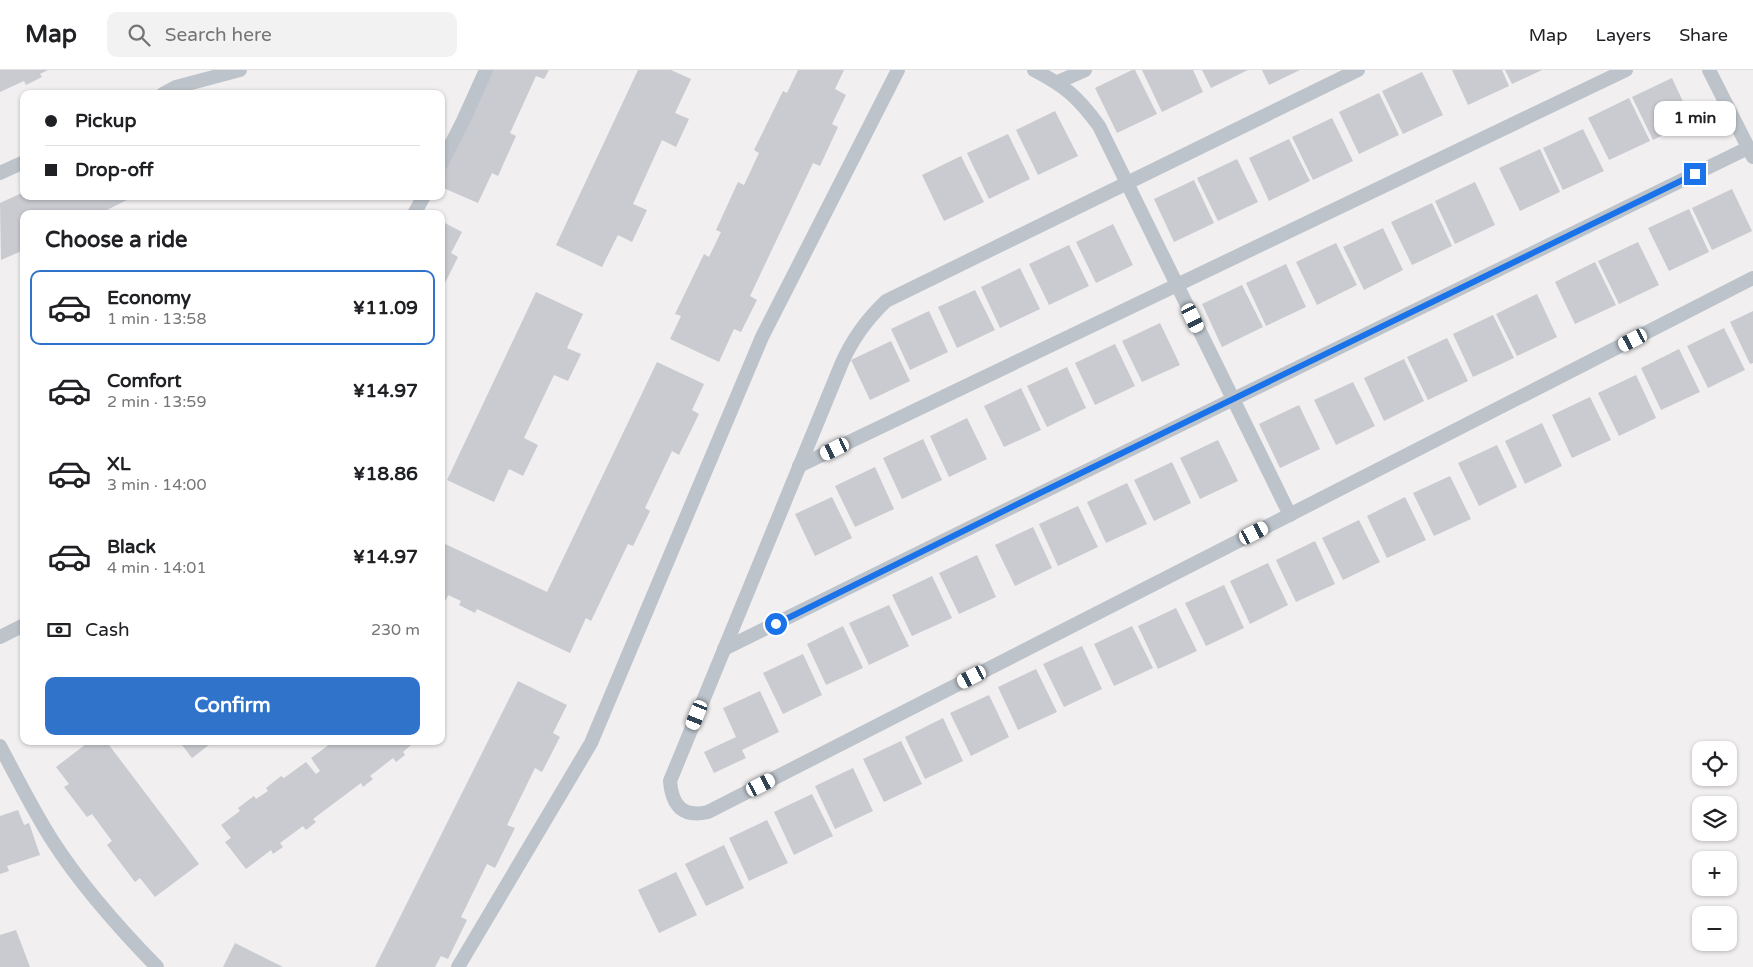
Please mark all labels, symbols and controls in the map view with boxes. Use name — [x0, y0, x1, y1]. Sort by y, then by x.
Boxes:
search box — [107, 12, 457, 57]
text: Map — [25, 20, 77, 49]
icon: search — [125, 21, 153, 49]
text: Search here — [165, 24, 272, 46]
text: Map — [1529, 24, 1568, 46]
text: Layers — [1596, 24, 1651, 46]
text: Share — [1679, 24, 1728, 46]
callout: 1 min — [1654, 102, 1736, 136]
text: 1 min — [1674, 108, 1716, 128]
text: Pickup — [75, 110, 136, 132]
text: Drop-off — [75, 159, 154, 181]
route end — [1684, 163, 1706, 185]
text: Choose a ride — [45, 227, 188, 253]
icon: car — [47, 285, 92, 330]
text: Economy — [107, 287, 191, 309]
text: ¥11.09 — [353, 297, 418, 319]
car — [1179, 301, 1206, 335]
text: 1 min · 13:58 — [107, 309, 206, 329]
car — [1616, 327, 1649, 353]
icon: car — [47, 368, 92, 413]
text: Comfort — [107, 370, 181, 392]
text: ¥14.97 — [353, 380, 418, 402]
text: 2 min · 13:59 — [107, 392, 206, 412]
car — [818, 436, 851, 462]
icon: car — [47, 451, 92, 496]
text: XL — [107, 453, 131, 475]
text: ¥18.86 — [353, 463, 418, 485]
text: 3 min · 14:00 — [107, 475, 206, 495]
car — [1237, 520, 1270, 546]
icon: car — [47, 534, 92, 579]
text: Black — [107, 536, 156, 558]
text: ¥14.97 — [353, 546, 418, 568]
text: 4 min · 14:01 — [107, 558, 206, 578]
route start — [765, 613, 787, 635]
icon: cash — [45, 616, 73, 644]
text: Cash — [85, 619, 130, 641]
text: 230 m — [371, 620, 420, 640]
car — [955, 664, 988, 690]
button: Confirm — [45, 677, 420, 735]
car — [684, 698, 709, 732]
map controls — [1692, 741, 1737, 951]
button: locate — [1692, 741, 1737, 786]
car — [744, 772, 777, 798]
button: layers — [1692, 796, 1737, 841]
button: + — [1692, 851, 1737, 896]
button: − — [1692, 906, 1737, 951]

